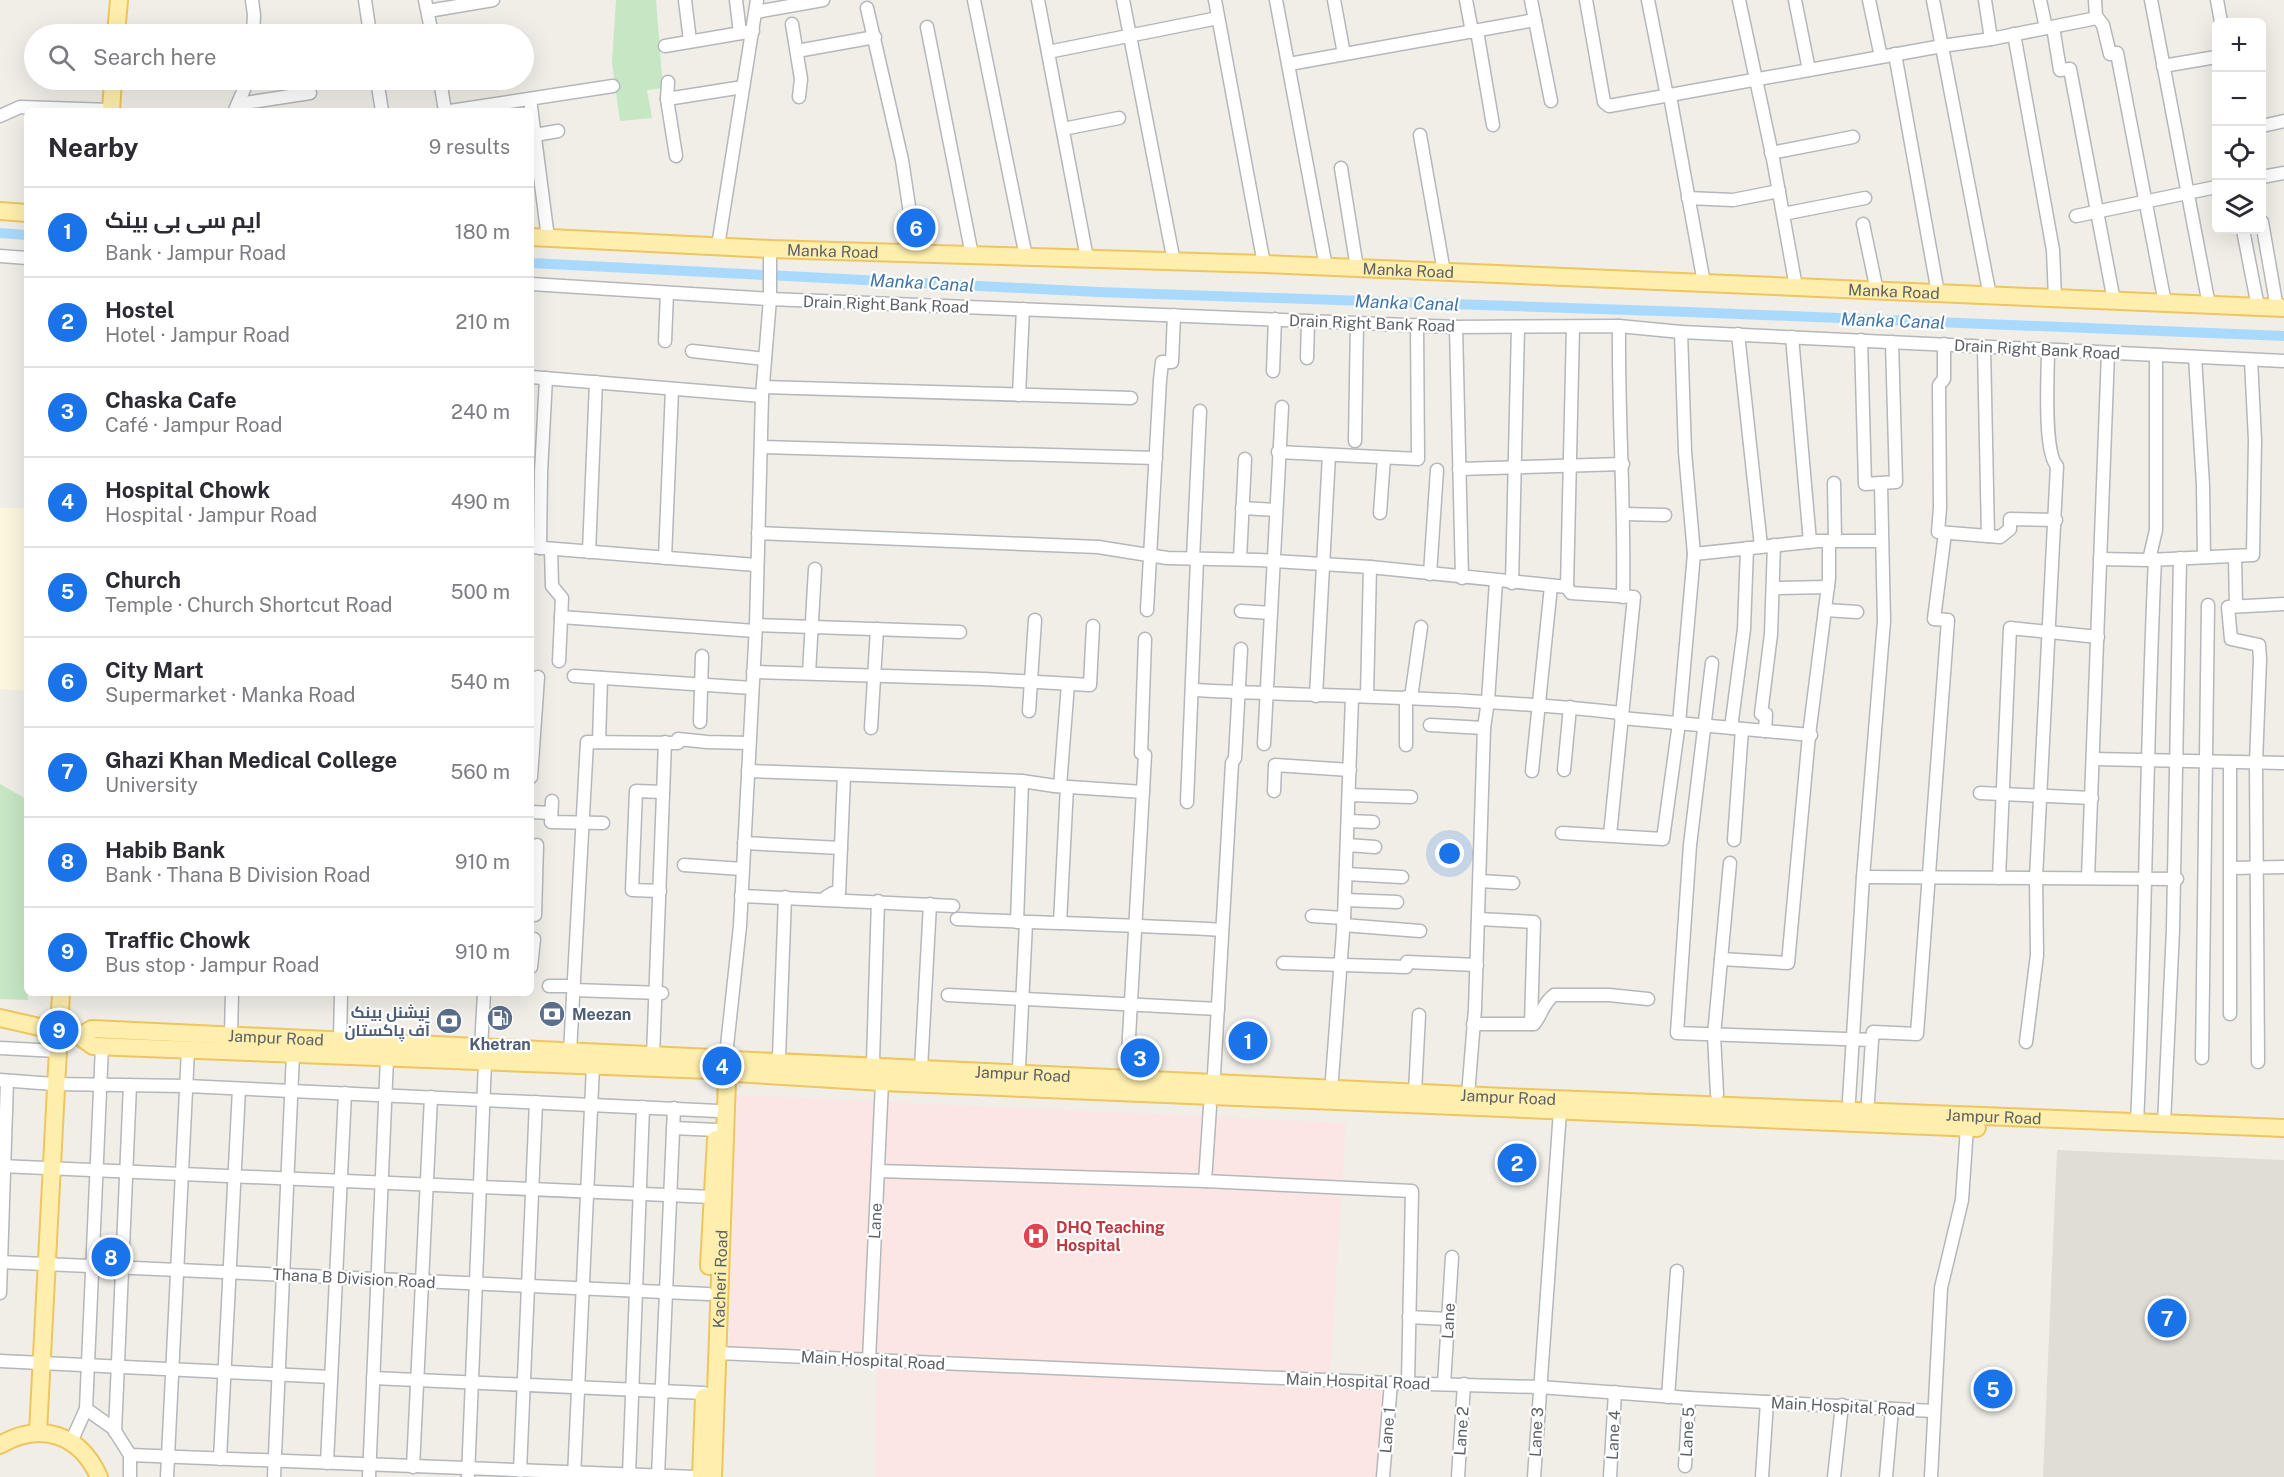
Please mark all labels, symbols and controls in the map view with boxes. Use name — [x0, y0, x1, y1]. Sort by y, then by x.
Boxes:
map controls — [2212, 18, 2266, 234]
button: + — [2212, 18, 2266, 72]
search box — [24, 24, 534, 90]
icon: search — [45, 41, 78, 74]
text: Search here — [93, 44, 217, 70]
button: − — [2212, 72, 2266, 126]
button: locate — [2212, 126, 2266, 180]
text: Nearby — [48, 132, 138, 163]
text: 9 results — [429, 135, 510, 159]
button: layers — [2212, 180, 2266, 234]
pin: 6 — [896, 206, 936, 250]
text: ایم سی بی بینک — [105, 207, 262, 233]
text: 1 — [63, 220, 72, 244]
text: 180 m — [455, 220, 510, 244]
text: Bank · Jampur Road — [105, 241, 286, 265]
street label: Manka Road — [787, 241, 879, 262]
street label: Manka Road — [1362, 259, 1455, 282]
water label: Manka Canal — [869, 269, 975, 296]
street label: Manka Road — [1848, 280, 1940, 303]
water label: Manka Canal — [1354, 290, 1460, 315]
street label: Drain Right Bank Road — [803, 292, 969, 317]
text: Hostel — [105, 297, 175, 323]
water label: Manka Canal — [1840, 308, 1946, 333]
text: 2 — [61, 310, 74, 334]
text: 210 m — [456, 310, 510, 334]
street label: Drain Right Bank Road — [1289, 311, 1455, 336]
text: Hotel · Jampur Road — [105, 323, 290, 347]
street label: Drain Right Bank Road — [1953, 336, 2120, 363]
text: Chaska Cafe — [105, 387, 237, 413]
text: 3 — [61, 400, 74, 424]
text: 240 m — [451, 400, 510, 424]
text: Café · Jampur Road — [105, 413, 282, 437]
text: Hospital Chowk — [105, 477, 270, 503]
text: 4 — [61, 490, 74, 514]
text: 490 m — [451, 490, 510, 514]
text: Hospital · Jampur Road — [105, 503, 317, 527]
text: Church — [105, 567, 181, 593]
text: 5 — [61, 580, 74, 604]
text: 500 m — [451, 580, 510, 604]
text: Temple · Church Shortcut Road — [105, 593, 393, 617]
text: City Mart — [105, 657, 204, 683]
text: 6 — [61, 670, 74, 694]
text: 540 m — [450, 670, 510, 694]
text: Supermarket · Manka Road — [105, 683, 355, 707]
text: Ghazi Khan Medical College — [105, 747, 397, 773]
text: 7 — [61, 760, 74, 784]
text: 560 m — [450, 760, 510, 784]
text: University — [105, 773, 198, 797]
text: Habib Bank — [105, 837, 225, 863]
your location — [1435, 839, 1464, 868]
text: 8 — [61, 850, 74, 874]
text: 910 m — [455, 850, 510, 874]
text: Bank · Thana B Division Road — [105, 863, 371, 887]
text: Traffic Chowk — [105, 927, 251, 953]
text: 9 — [61, 940, 74, 964]
text: 910 m — [455, 940, 510, 964]
text: Bus stop · Jampur Road — [105, 953, 319, 977]
bank icon: Meezan — [537, 999, 567, 1029]
place label: نیشنل بینک آف پاکستان — [344, 1003, 430, 1042]
fuel station icon: Khetran — [485, 1003, 515, 1033]
place label: Meezan — [572, 1005, 631, 1024]
bank icon: نیشنل بینک آف پاکستان — [434, 1006, 464, 1036]
pin: 9 — [40, 1008, 78, 1052]
pin: 1 — [1228, 1018, 1268, 1064]
street label: Jampur Road — [228, 1026, 324, 1050]
place label: Khetran — [469, 1035, 531, 1054]
pin: 3 — [1120, 1036, 1160, 1080]
pin: 4 — [702, 1044, 742, 1088]
street label: Jampur Road — [974, 1063, 1071, 1086]
street label: Jampur Road — [1460, 1086, 1556, 1109]
street label: Jampur Road — [1945, 1106, 2042, 1128]
pin: 2 — [1498, 1140, 1537, 1186]
street label: Lane — [865, 1202, 886, 1240]
place label: DHQ Teaching Hospital — [1056, 1218, 1165, 1255]
hospital icon: DHQ Teaching Hospital — [1021, 1221, 1051, 1251]
street label: Kacheri Road — [709, 1230, 732, 1329]
pin: 8 — [92, 1234, 130, 1280]
street label: Thana B Division Road — [272, 1265, 436, 1292]
pin: 7 — [2148, 1296, 2186, 1340]
street label: Lane — [1438, 1302, 1459, 1340]
street label: Main Hospital Road — [800, 1347, 946, 1374]
pin: 5 — [1974, 1366, 2012, 1412]
street label: Main Hospital Road — [1285, 1369, 1431, 1394]
street label: Main Hospital Road — [1770, 1393, 1916, 1420]
street label: Lane 1 — [1376, 1406, 1399, 1454]
street label: Lane 2 — [1450, 1406, 1473, 1456]
street label: Lane 5 — [1677, 1406, 1698, 1458]
street label: Lane 3 — [1526, 1407, 1547, 1457]
street label: Lane 4 — [1603, 1410, 1624, 1460]

